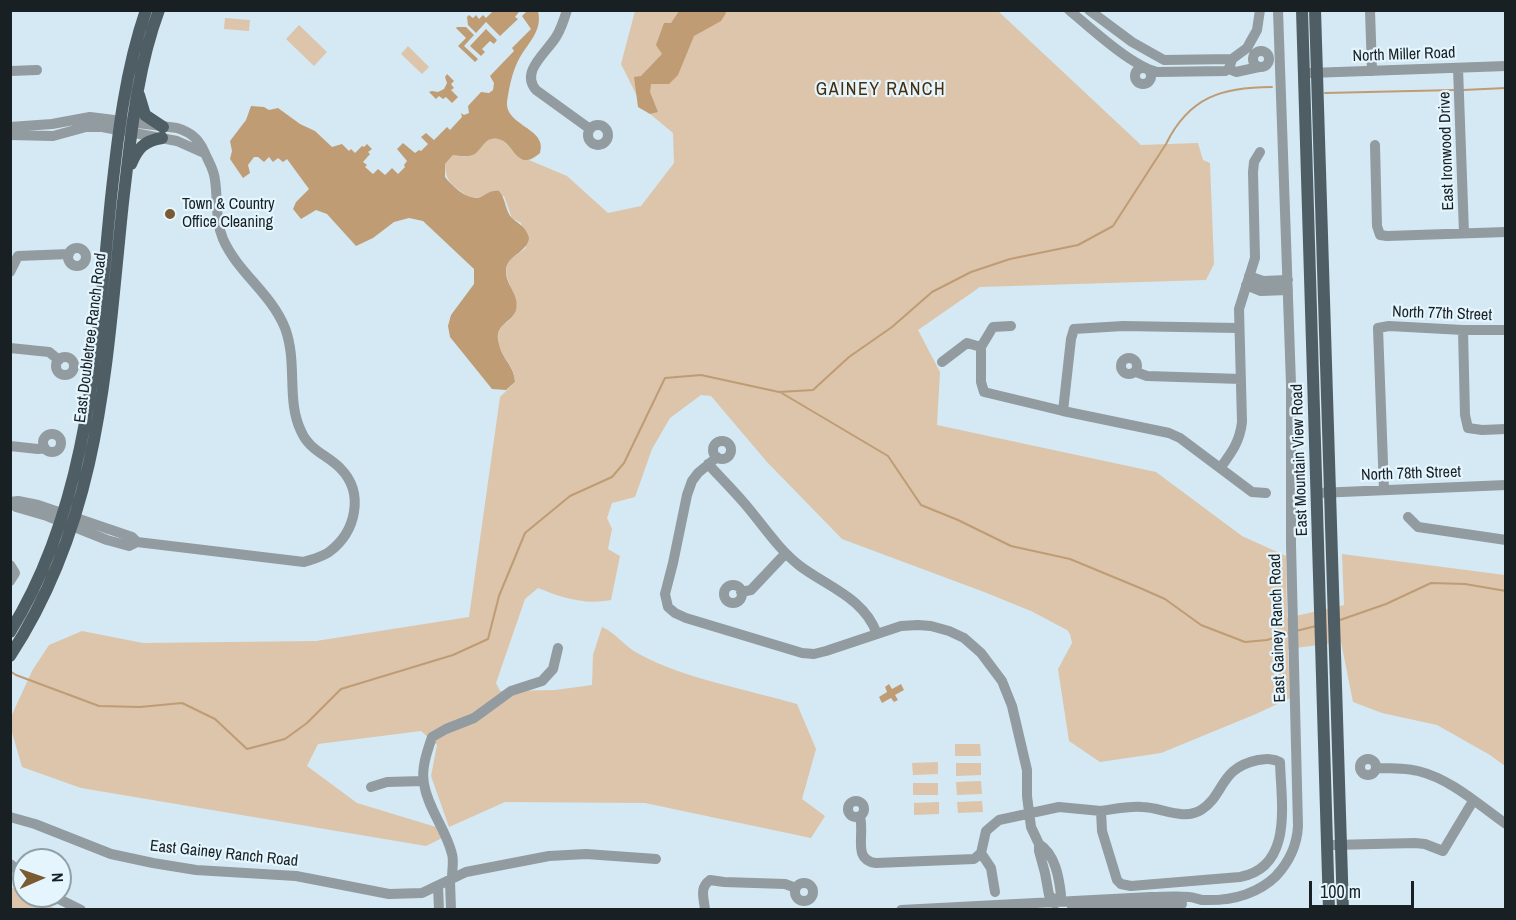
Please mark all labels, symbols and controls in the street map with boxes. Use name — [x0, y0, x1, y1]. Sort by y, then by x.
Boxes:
street label: North Miller Road — [1352, 44, 1456, 66]
district label: GAINEY RANCH — [816, 79, 946, 101]
street label: East Ironwood Drive — [1435, 91, 1459, 211]
place label: Town & Country Office Cleaning — [182, 195, 275, 233]
marker: Town & Country Office Cleaning — [163, 207, 177, 221]
street label: East Doubletree Ranch Road — [71, 252, 111, 424]
street label: North 77th Street — [1392, 303, 1492, 325]
street label: East Mountain View Road — [1288, 384, 1312, 536]
street label: North 78th Street — [1361, 463, 1461, 485]
street label: East Gainey Ranch Road — [1266, 553, 1290, 703]
street label: East Gainey Ranch Road — [149, 837, 299, 871]
north arrow — [12, 848, 72, 908]
scale bar — [1312, 869, 1417, 907]
text: N — [47, 872, 69, 883]
text: 100 m — [1320, 879, 1361, 904]

